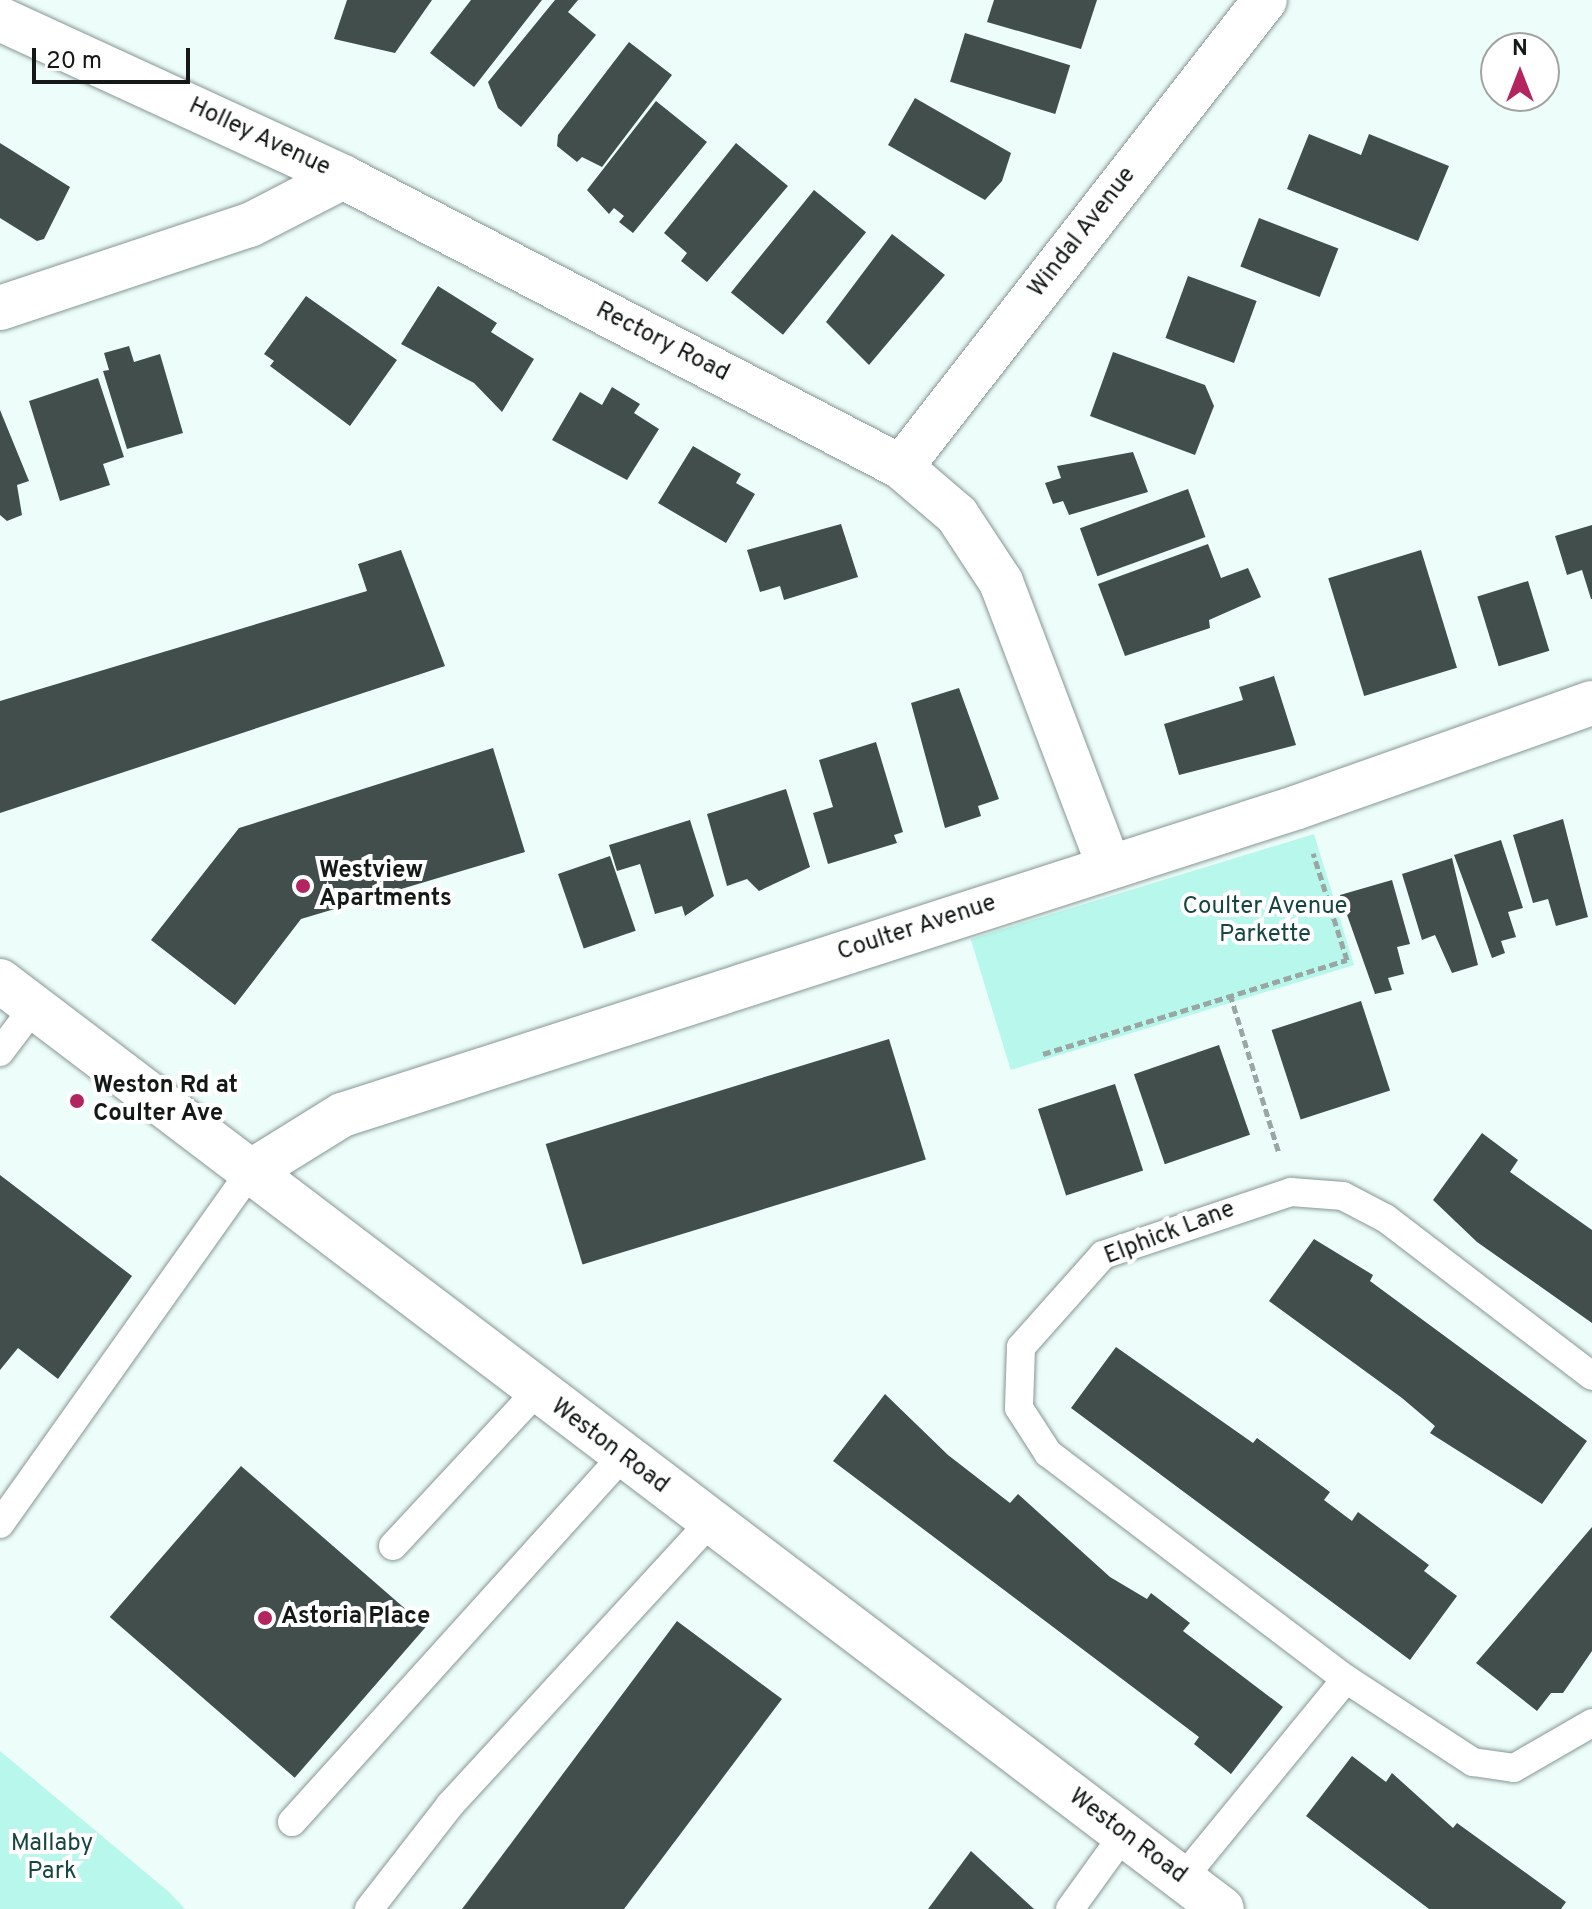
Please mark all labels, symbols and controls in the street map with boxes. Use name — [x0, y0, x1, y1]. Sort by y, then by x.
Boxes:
scale bar — [36, 32, 194, 82]
north arrow — [1480, 32, 1560, 112]
text: N — [1512, 36, 1528, 63]
text: 20 m — [46, 47, 102, 77]
street label: Holley Avenue — [183, 92, 335, 184]
street label: Windal Avenue — [1023, 162, 1143, 304]
street label: Rectory Road — [590, 297, 734, 389]
place label: Westview Apartments — [319, 858, 452, 914]
marker: Westview Apartments — [294, 877, 312, 895]
street label: Coulter Avenue — [834, 890, 1000, 968]
park label: Coulter Avenue Parkette — [1182, 894, 1348, 950]
place label: Weston Rd at Coulter Ave — [93, 1073, 238, 1129]
marker: Weston Rd at Coulter Ave — [68, 1092, 86, 1110]
street label: Elphick Lane — [1101, 1196, 1239, 1272]
street label: Weston Road — [544, 1393, 674, 1501]
place label: Astoria Place — [281, 1604, 430, 1632]
marker: Astoria Place — [256, 1609, 274, 1627]
street label: Weston Road — [1062, 1783, 1192, 1891]
park label: Mallaby Park — [11, 1831, 93, 1887]

